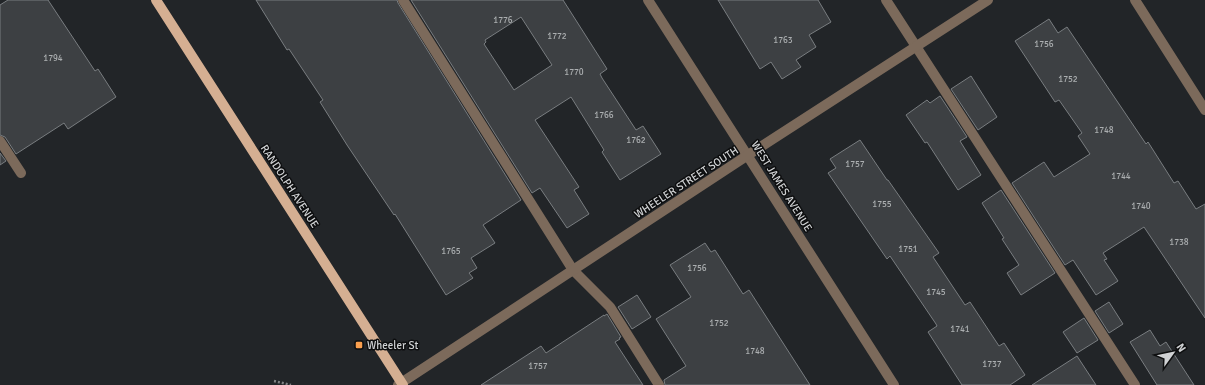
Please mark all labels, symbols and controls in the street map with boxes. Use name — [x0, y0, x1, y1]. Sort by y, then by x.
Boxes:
house number: 1776 — [493, 15, 513, 26]
house number: 1772 — [547, 31, 567, 42]
house number: 1763 — [773, 35, 793, 46]
house number: 1756 — [1034, 39, 1054, 50]
house number: 1794 — [43, 53, 63, 64]
house number: 1770 — [564, 67, 584, 78]
house number: 1752 — [1058, 74, 1078, 85]
house number: 1766 — [594, 110, 614, 121]
house number: 1748 — [1094, 125, 1114, 136]
house number: 1762 — [626, 135, 646, 146]
street label: WEST JAMES AVENUE — [748, 139, 815, 234]
street label: RANDOLPH AVENUE — [258, 142, 321, 230]
street label: WHEELER STREET SOUTH — [632, 144, 741, 221]
house number: 1757 — [845, 159, 865, 170]
house number: 1744 — [1111, 171, 1131, 182]
house number: 1755 — [872, 199, 892, 210]
house number: 1740 — [1131, 201, 1151, 212]
house number: 1738 — [1169, 237, 1189, 248]
house number: 1751 — [898, 244, 918, 255]
house number: 1765 — [441, 246, 461, 257]
house number: 1756 — [687, 263, 707, 274]
house number: 1745 — [926, 287, 946, 298]
house number: 1752 — [709, 318, 729, 329]
house number: 1741 — [950, 324, 970, 335]
north arrow — [1153, 333, 1193, 373]
place label: Wheeler St — [367, 339, 419, 352]
marker: Wheeler St — [354, 340, 364, 350]
text: N — [1173, 341, 1189, 355]
house number: 1748 — [745, 346, 765, 357]
house number: 1737 — [982, 359, 1002, 370]
house number: 1757 — [528, 361, 548, 372]

